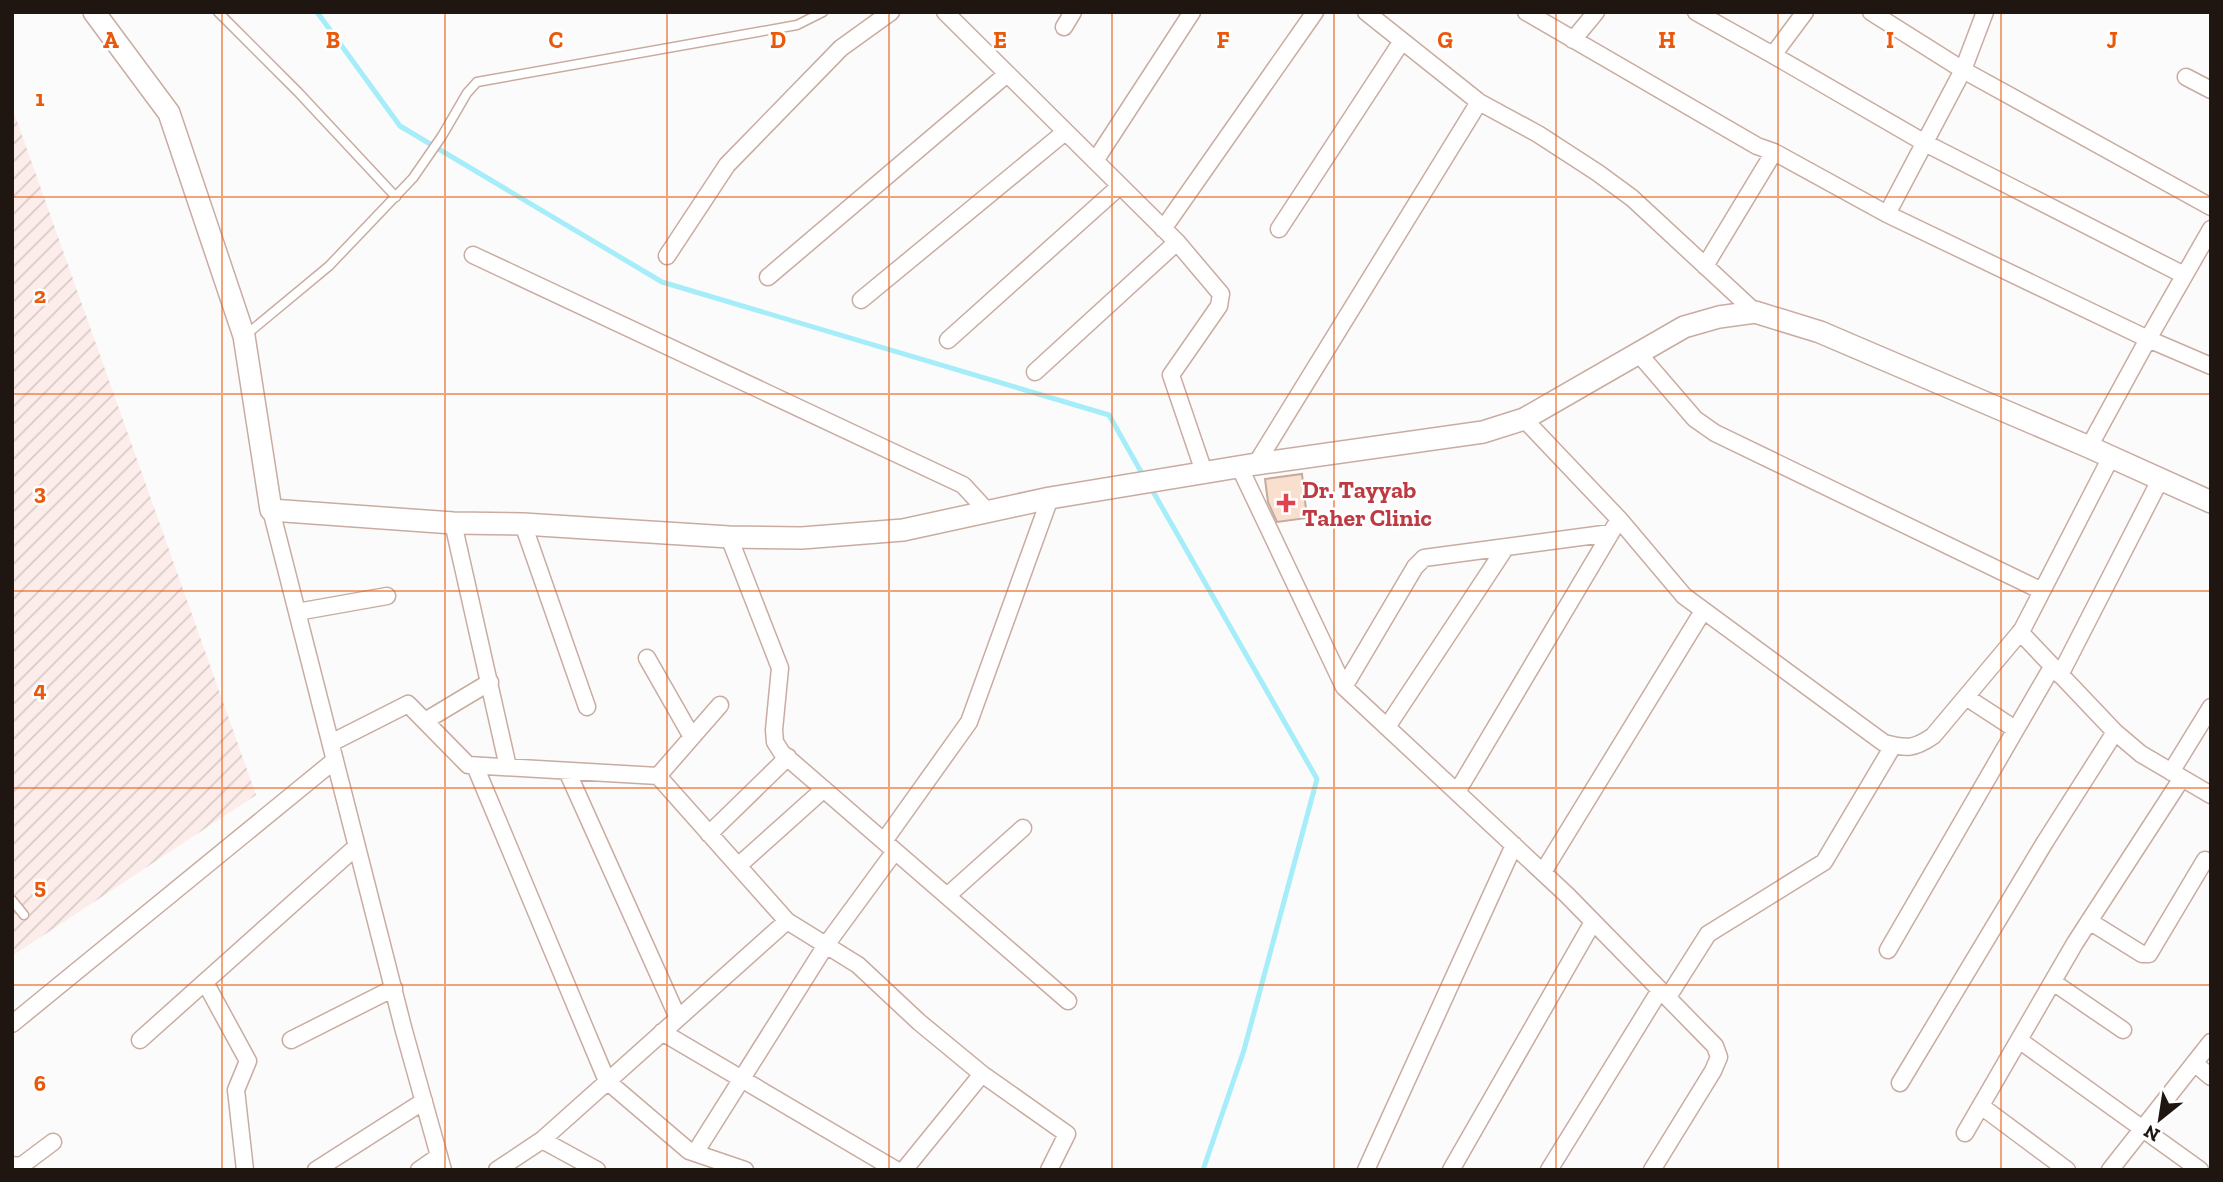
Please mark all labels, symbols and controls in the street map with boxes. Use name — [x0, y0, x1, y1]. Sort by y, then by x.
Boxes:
text: A — [103, 26, 119, 54]
text: B — [326, 26, 340, 54]
text: C — [549, 26, 563, 54]
text: D — [770, 26, 786, 54]
text: E — [993, 26, 1007, 54]
text: F — [1216, 26, 1230, 54]
text: G — [1437, 26, 1453, 54]
text: H — [1658, 26, 1676, 54]
text: I — [1886, 26, 1894, 54]
text: J — [2106, 26, 2118, 54]
text: 1 — [35, 84, 45, 112]
text: 2 — [34, 281, 46, 309]
place label: Dr. Tayyab Taher Clinic — [1302, 475, 1432, 532]
text: 3 — [34, 478, 46, 506]
marker: Dr. Tayyab Taher Clinic — [1276, 493, 1296, 513]
text: 4 — [33, 675, 47, 703]
text: 5 — [34, 872, 46, 900]
text: 6 — [34, 1069, 46, 1097]
north arrow — [2125, 1084, 2195, 1154]
text: N — [2140, 1120, 2164, 1147]

